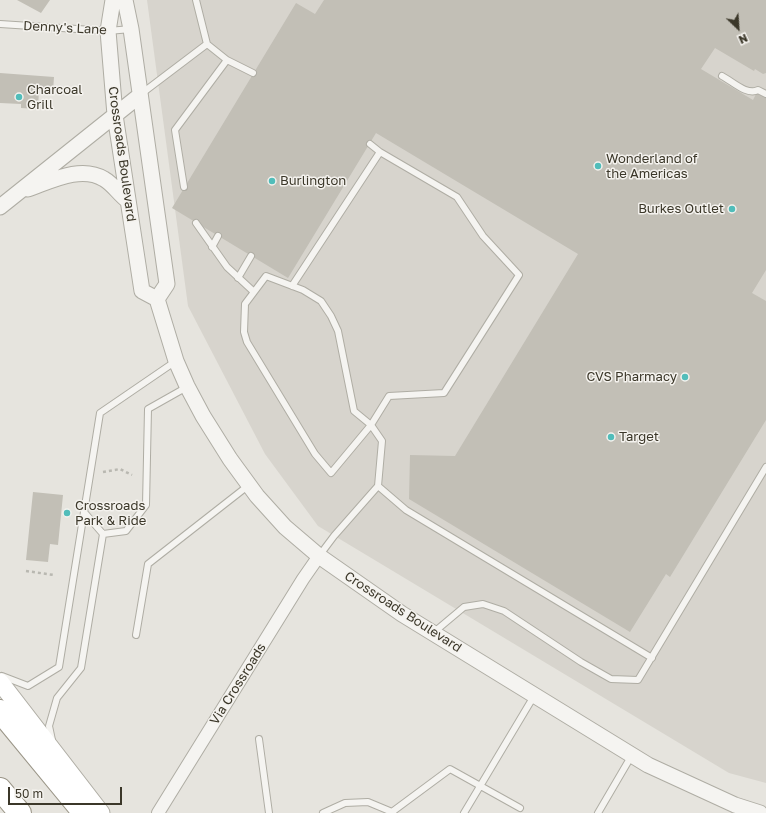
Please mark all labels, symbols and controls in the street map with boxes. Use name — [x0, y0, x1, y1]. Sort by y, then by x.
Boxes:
north arrow — [718, 8, 758, 48]
street label: Denny's Lane — [23, 18, 107, 38]
text: N — [737, 32, 750, 47]
place label: Charcoal Grill — [27, 82, 83, 113]
street label: Crossroads Boulevard — [105, 85, 139, 223]
marker: Charcoal Grill — [14, 92, 24, 102]
place label: Wonderland of the Americas — [606, 151, 698, 182]
marker: Wonderland of the Americas — [593, 161, 603, 171]
place label: Burlington — [280, 173, 346, 189]
marker: Burlington — [267, 176, 277, 186]
place label: Burkes Outlet — [638, 201, 724, 217]
marker: Burkes Outlet — [727, 204, 737, 214]
place label: CVS Pharmacy — [586, 369, 677, 385]
marker: CVS Pharmacy — [680, 372, 690, 382]
place label: Target — [619, 429, 659, 445]
marker: Target — [606, 432, 616, 442]
place label: Crossroads Park & Ride — [75, 498, 146, 529]
marker: Crossroads Park & Ride — [62, 508, 72, 518]
street label: Crossroads Boulevard — [342, 568, 464, 656]
street label: Via Crossroads — [207, 640, 269, 728]
scale bar — [10, 779, 124, 805]
text: 50 m — [15, 786, 43, 801]

